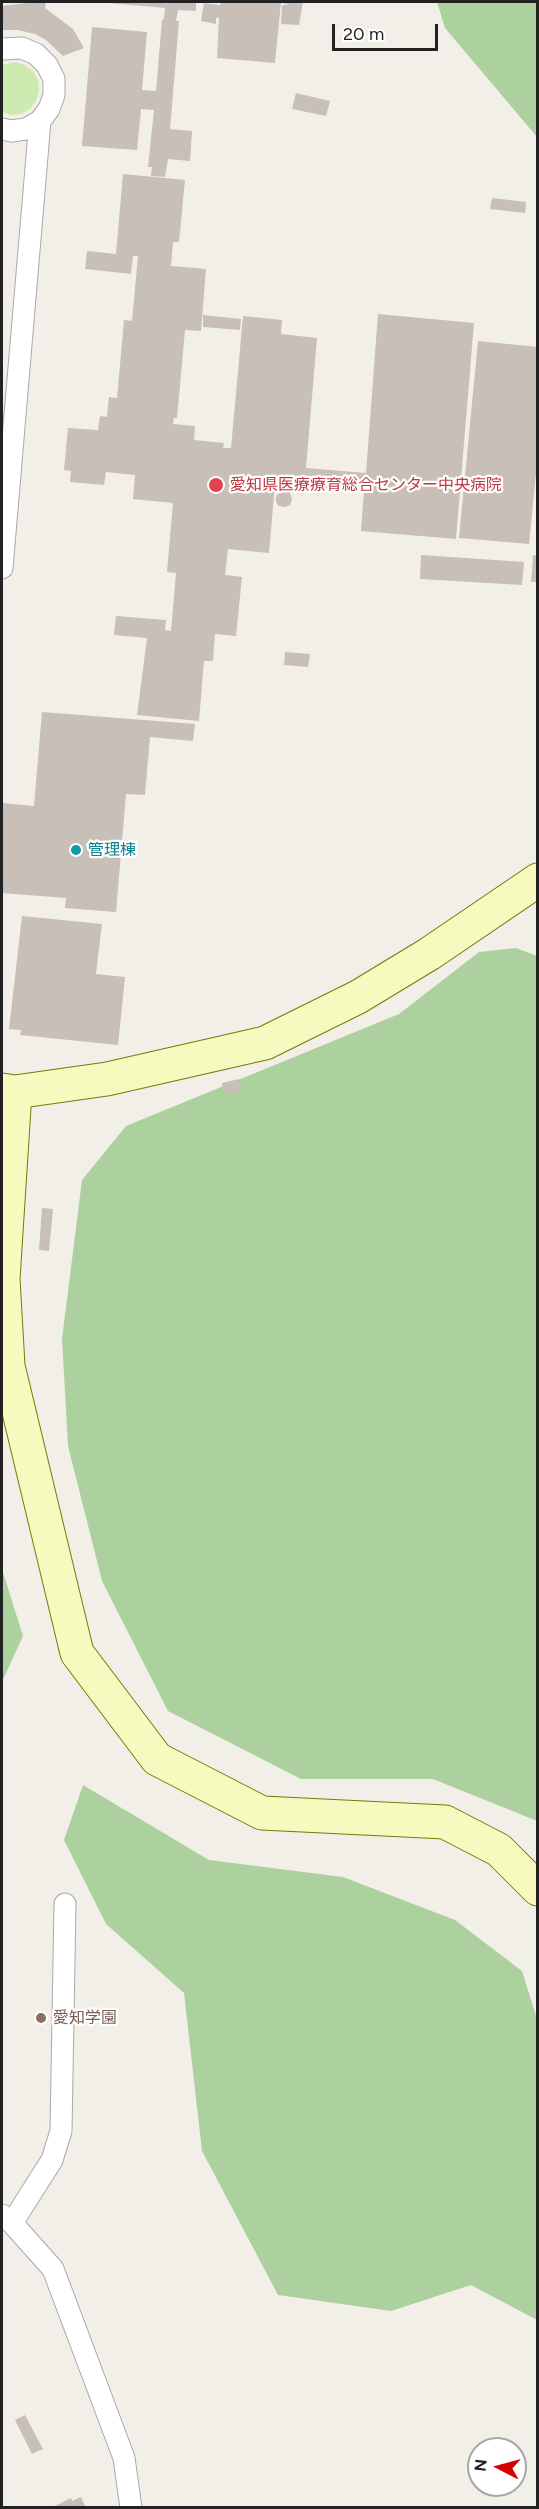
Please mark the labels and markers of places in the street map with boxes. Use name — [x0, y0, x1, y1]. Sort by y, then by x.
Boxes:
place label: 愛知県医療療育総合センター中央病院 — [230, 475, 502, 495]
marker: 愛知県医療療育総合センター中央病院 — [207, 476, 225, 494]
place label: 管理棟 — [88, 840, 136, 860]
marker: 管理棟 — [69, 843, 83, 857]
place label: 愛知学園 — [53, 2008, 117, 2028]
marker: 愛知学園 — [34, 2011, 48, 2025]

